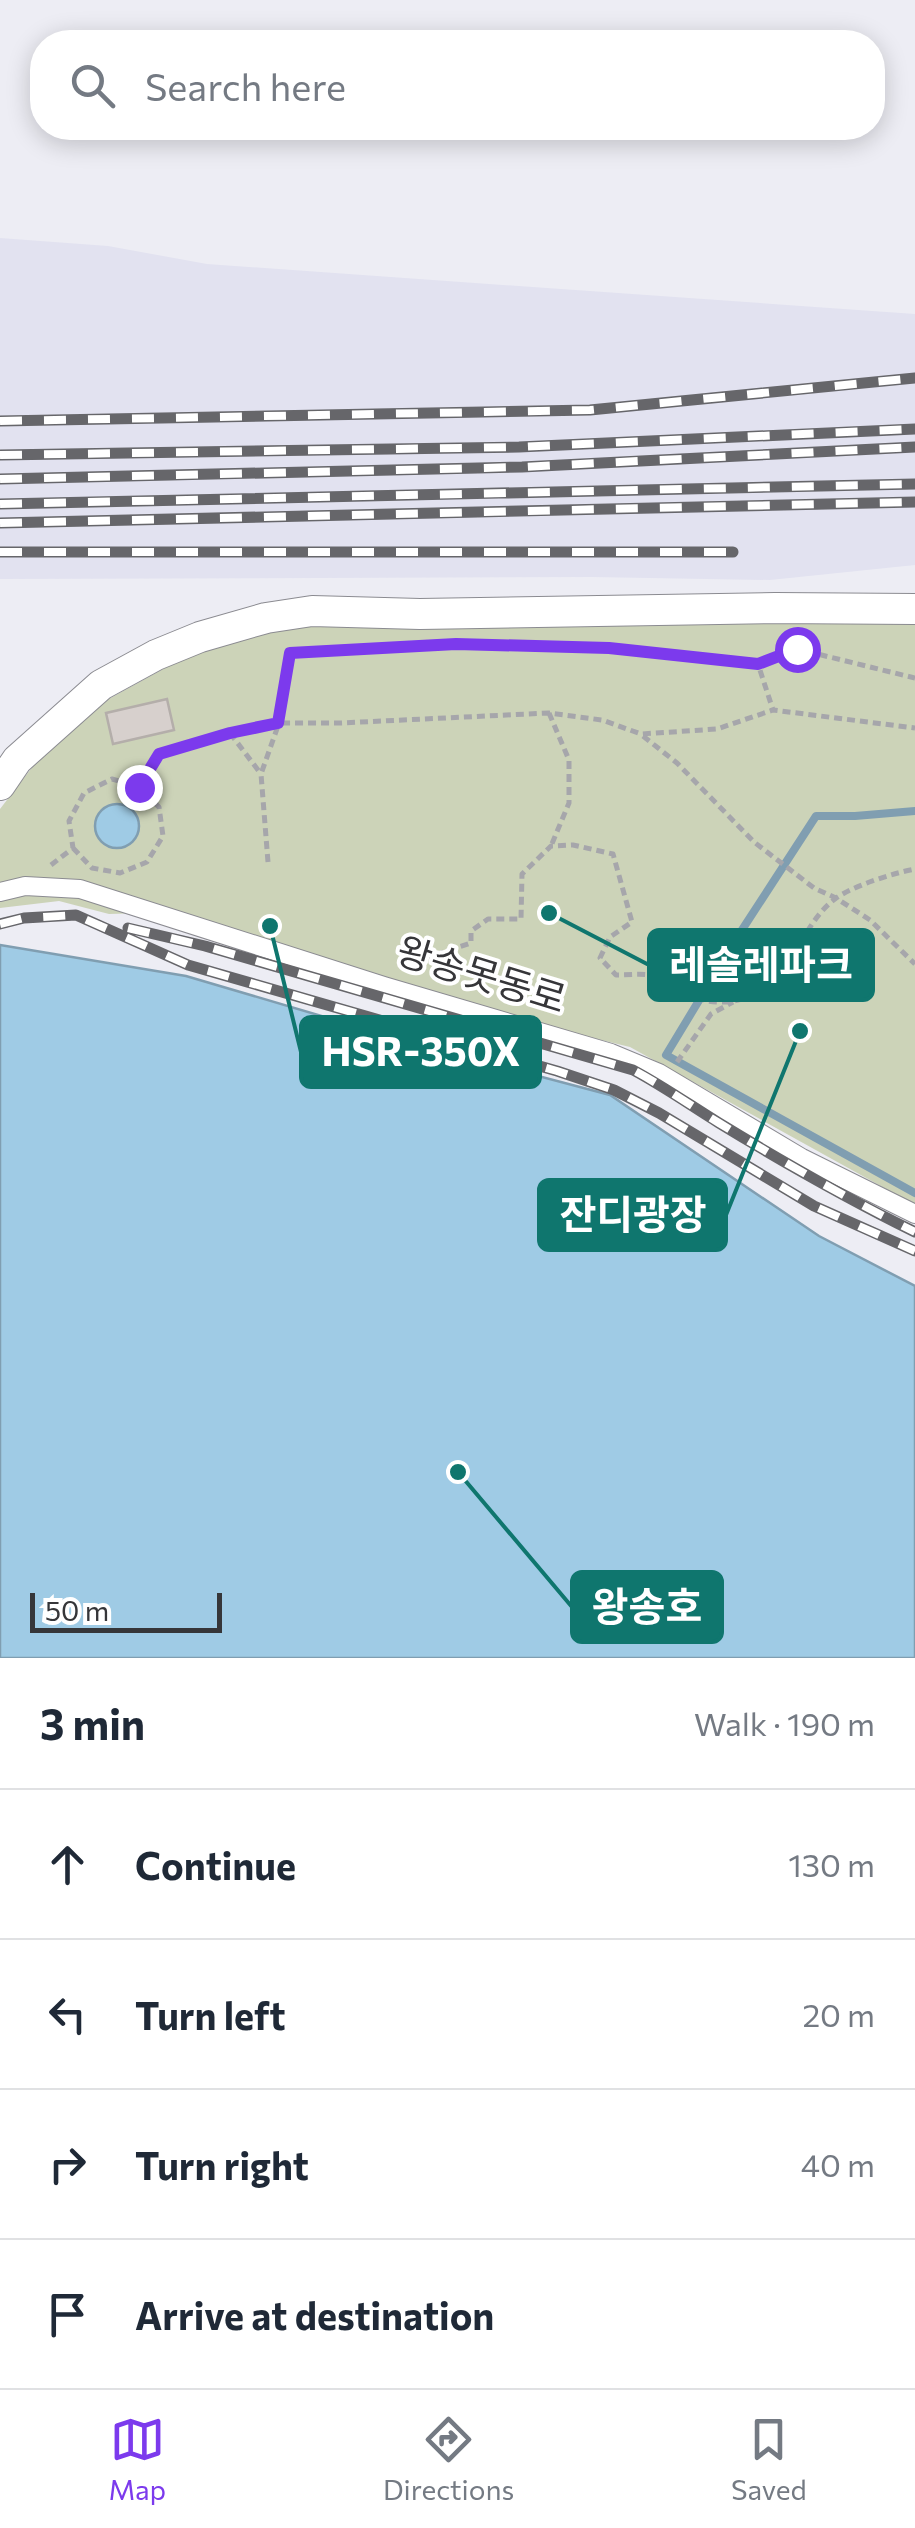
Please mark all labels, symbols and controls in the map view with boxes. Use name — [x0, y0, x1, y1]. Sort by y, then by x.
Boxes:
search box — [30, 30, 885, 140]
icon: search — [65, 58, 120, 113]
text: Search here — [145, 62, 346, 109]
route start — [775, 627, 821, 673]
route end — [117, 765, 163, 811]
street label: 왕송못동로 — [392, 925, 572, 1021]
callout: 레솔레파크 — [649, 930, 873, 1000]
text: 레솔레파크 — [669, 938, 853, 987]
callout: HSR-350X — [301, 1017, 540, 1087]
text: HSR-350X — [322, 1025, 521, 1074]
callout: 잔디광장 — [539, 1180, 726, 1250]
text: 잔디광장 — [559, 1188, 707, 1237]
callout: 왕송호 — [572, 1572, 722, 1642]
text: 왕송호 — [592, 1580, 702, 1629]
scale bar — [30, 1588, 222, 1632]
text: 50 m — [45, 1593, 109, 1627]
text: 3 min — [40, 1697, 145, 1749]
text: Walk · 190 m — [694, 1703, 875, 1743]
icon: ahead — [40, 1837, 95, 1892]
text: Continue — [135, 1841, 296, 1888]
text: 130 m — [788, 1844, 875, 1884]
icon: left — [40, 1987, 95, 2042]
text: Turn left — [135, 1991, 286, 2038]
text: 20 m — [802, 1994, 875, 2034]
icon: right — [40, 2137, 95, 2192]
text: Turn right — [135, 2141, 309, 2188]
text: 40 m — [801, 2144, 875, 2184]
icon: arrive — [40, 2287, 95, 2342]
text: Arrive at destination — [135, 2291, 494, 2338]
tab: Map — [108, 2412, 166, 2506]
tab: Directions — [383, 2412, 514, 2506]
tab: Saved — [731, 2412, 807, 2506]

